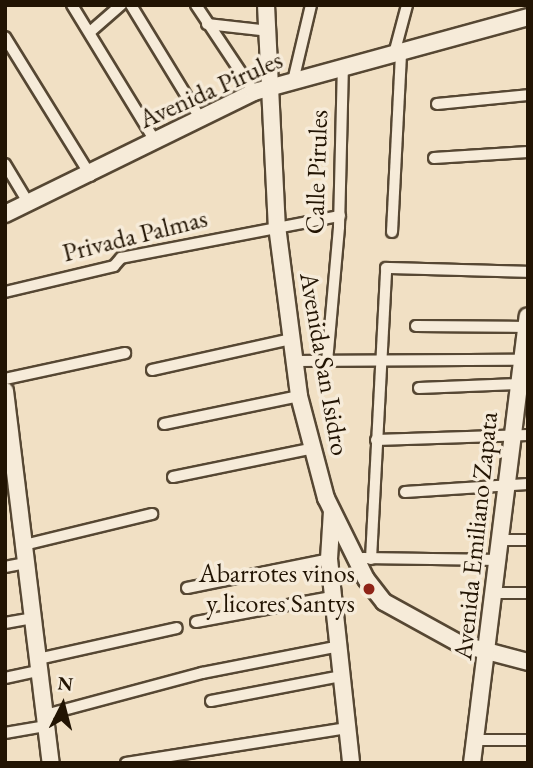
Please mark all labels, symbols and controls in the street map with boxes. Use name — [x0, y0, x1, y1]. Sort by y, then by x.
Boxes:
street label: Avenida Pirules — [134, 44, 288, 136]
street label: Calle Pirules — [299, 109, 335, 235]
street label: Privada Palmas — [59, 203, 211, 269]
street label: Avenida San Isidro — [293, 270, 355, 458]
street label: Avenida Emiliano Zapata — [447, 410, 505, 662]
place label: Abarrotes vinos y licores Santys — [199, 558, 355, 620]
marker: Abarrotes vinos y licores Santys — [361, 581, 377, 597]
north arrow — [28, 670, 98, 740]
text: N — [56, 670, 74, 697]

